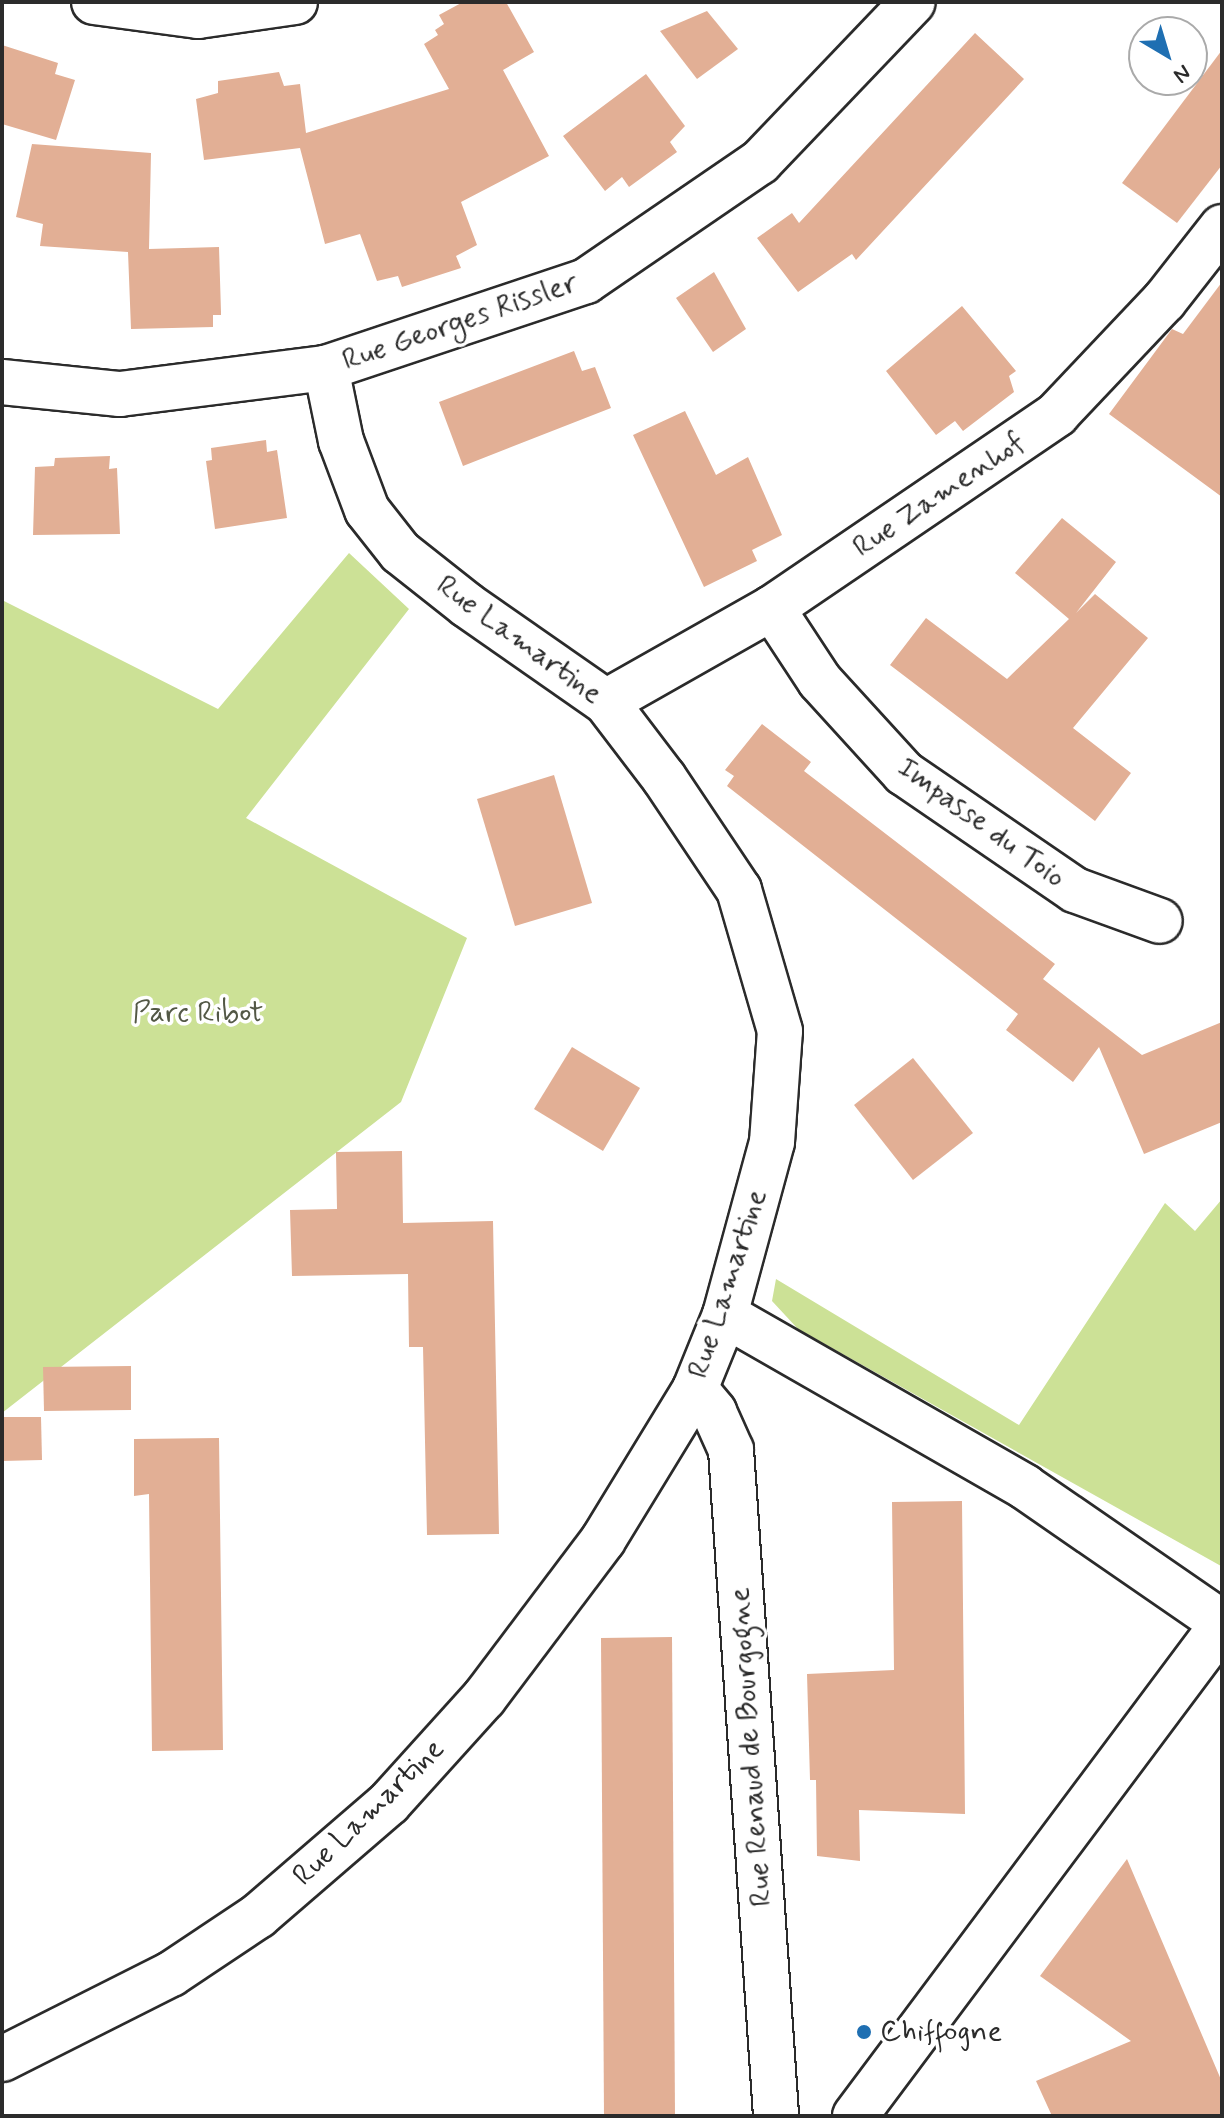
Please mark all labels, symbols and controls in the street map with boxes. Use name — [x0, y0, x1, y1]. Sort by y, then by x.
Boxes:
north arrow — [1128, 16, 1208, 96]
text: N — [1167, 58, 1196, 89]
street label: Rue Georges Rissler — [338, 265, 582, 379]
street label: Rue Zamenhof — [848, 425, 1030, 565]
street label: Rue Lamartine — [430, 569, 608, 711]
street label: Impasse du Toio — [892, 751, 1070, 895]
park label: Parc Ribot — [133, 995, 263, 1031]
street label: Rue Lamartine — [681, 1187, 775, 1381]
street label: Rue Renaud de Bourgogne — [722, 1587, 780, 1907]
street label: Rue Lamartine — [287, 1733, 451, 1893]
place label: Chiffogne — [880, 2014, 1002, 2050]
marker: Chiffogne — [855, 2023, 873, 2041]

